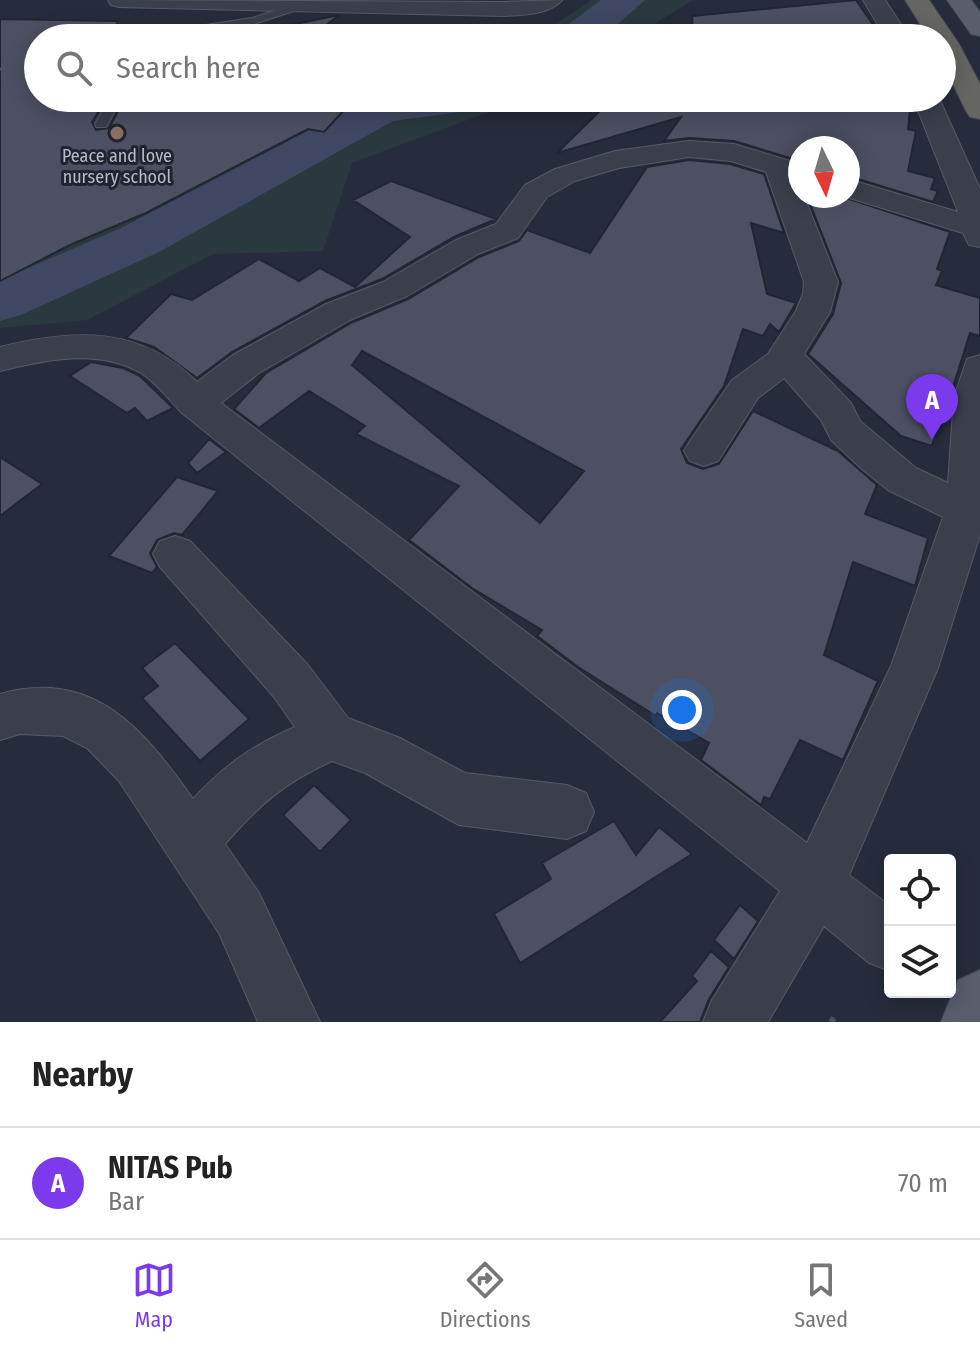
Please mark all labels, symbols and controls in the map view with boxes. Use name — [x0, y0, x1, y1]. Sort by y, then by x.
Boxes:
search box — [24, 24, 956, 112]
icon: search — [52, 46, 96, 90]
text: Search here — [116, 50, 261, 86]
marker: Peace and love nursery school — [108, 124, 126, 142]
north arrow — [788, 136, 860, 208]
place label: Peace and love nursery school — [62, 145, 172, 188]
pin: A — [906, 374, 958, 440]
your location — [662, 690, 702, 730]
map controls — [884, 854, 956, 998]
button: locate — [884, 854, 956, 926]
button: layers — [884, 926, 956, 998]
text: Nearby — [32, 1054, 133, 1095]
text: NITAS Pub — [108, 1150, 233, 1186]
text: A — [51, 1168, 65, 1199]
text: 70 m — [898, 1168, 948, 1199]
text: Bar — [108, 1186, 144, 1217]
tab: Map — [132, 1258, 176, 1333]
tab: Directions — [440, 1258, 531, 1333]
tab: Saved — [794, 1258, 848, 1333]

